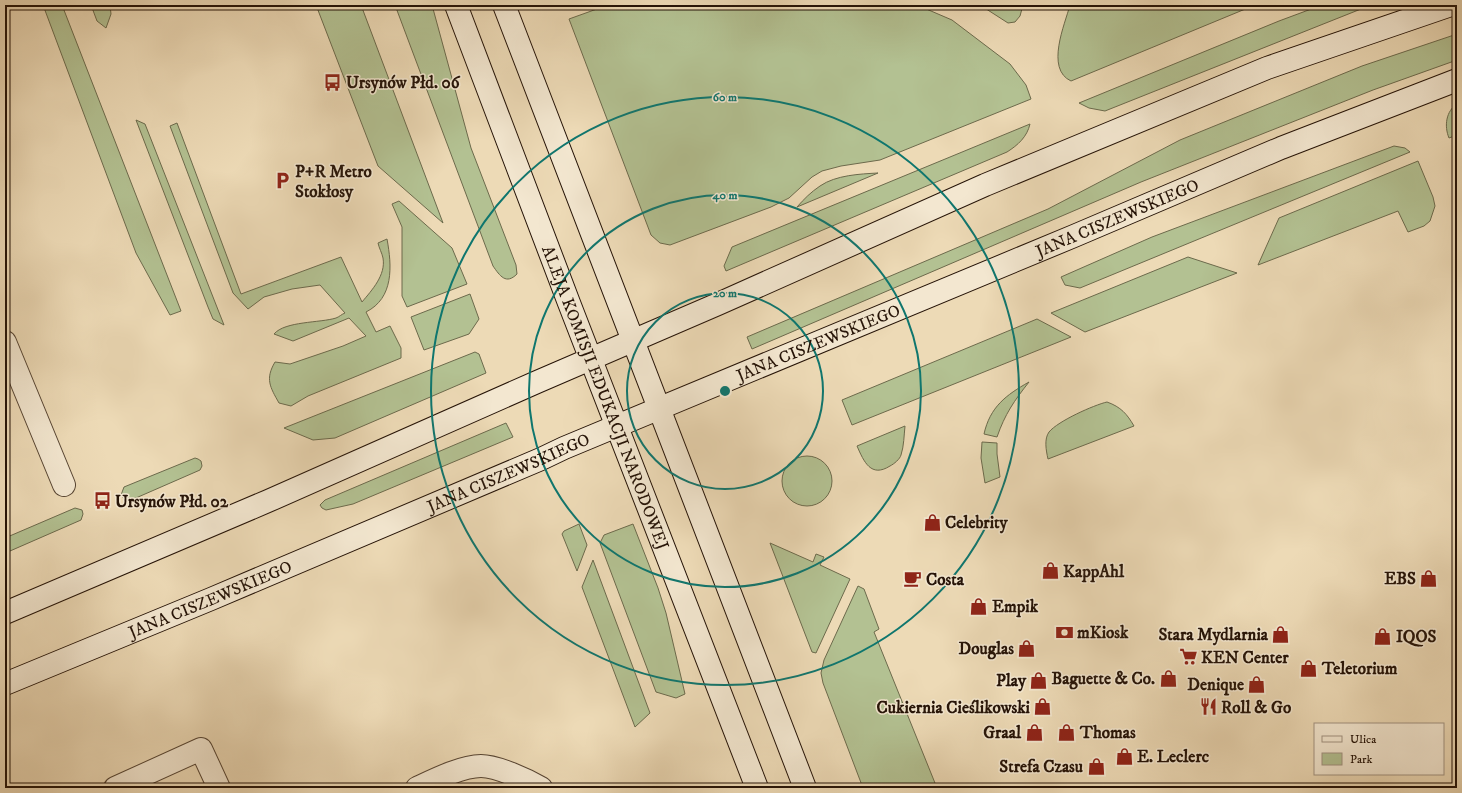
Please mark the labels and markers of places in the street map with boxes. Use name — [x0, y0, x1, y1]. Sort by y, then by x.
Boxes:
bus stop icon: Ursynów Płd. 06 — [323, 72, 343, 92]
place label: Ursynów Płd. 06 — [346, 72, 461, 94]
place label: P+R Metro Stokłosy — [295, 161, 372, 203]
parking icon: P+R Metro Stokłosy — [272, 171, 292, 191]
centre of rings — [718, 384, 732, 398]
bus stop icon: Ursynów Płd. 02 — [92, 491, 112, 511]
place label: Ursynów Płd. 02 — [115, 491, 229, 513]
shop icon: Celebrity — [922, 512, 942, 532]
place label: Celebrity — [945, 512, 1008, 534]
shop icon: KappAhl — [1040, 561, 1060, 581]
place label: KappAhl — [1063, 561, 1125, 583]
place label: EBS — [1384, 568, 1416, 590]
shop icon: EBS — [1419, 568, 1439, 588]
cafe icon: Costa — [903, 569, 923, 589]
place label: Costa — [926, 569, 965, 591]
shop icon: Empik — [969, 596, 989, 616]
place label: Empik — [992, 596, 1039, 618]
bank icon: mKiosk — [1054, 622, 1074, 642]
place label: mKiosk — [1077, 622, 1129, 644]
place label: Stara Mydlarnia — [1158, 624, 1269, 646]
shop icon: Stara Mydlarnia — [1271, 624, 1291, 644]
shop icon: IQOS — [1373, 626, 1393, 646]
place label: IQOS — [1396, 626, 1436, 648]
place label: Douglas — [959, 638, 1014, 660]
shop icon: Douglas — [1017, 638, 1037, 658]
supermarket icon: KEN Center — [1178, 647, 1198, 667]
place label: KEN Center — [1201, 647, 1289, 669]
shop icon: Teletorium — [1299, 658, 1319, 678]
place label: Teletorium — [1321, 658, 1398, 680]
place label: Baguette & Co. — [1052, 668, 1155, 690]
shop icon: Baguette & Co. — [1158, 668, 1178, 688]
place label: Play — [996, 670, 1027, 692]
shop icon: Play — [1029, 670, 1049, 690]
place label: Denique — [1187, 674, 1244, 696]
shop icon: Denique — [1247, 674, 1267, 694]
place label: Cukiernia Cieślikowski — [877, 697, 1031, 719]
shop icon: Cukiernia Cieślikowski — [1033, 697, 1053, 717]
restaurant icon: Roll & Go — [1198, 697, 1218, 717]
place label: Roll & Go — [1221, 697, 1291, 719]
place label: Graal — [983, 722, 1022, 744]
shop icon: Graal — [1024, 722, 1044, 742]
shop icon: Thomas — [1057, 722, 1077, 742]
place label: Thomas — [1079, 722, 1136, 744]
shop icon: E. Leclerc — [1114, 746, 1134, 766]
place label: E. Leclerc — [1137, 746, 1210, 768]
place label: Strefa Czasu — [999, 756, 1083, 778]
shop icon: Strefa Czasu — [1086, 756, 1106, 776]

